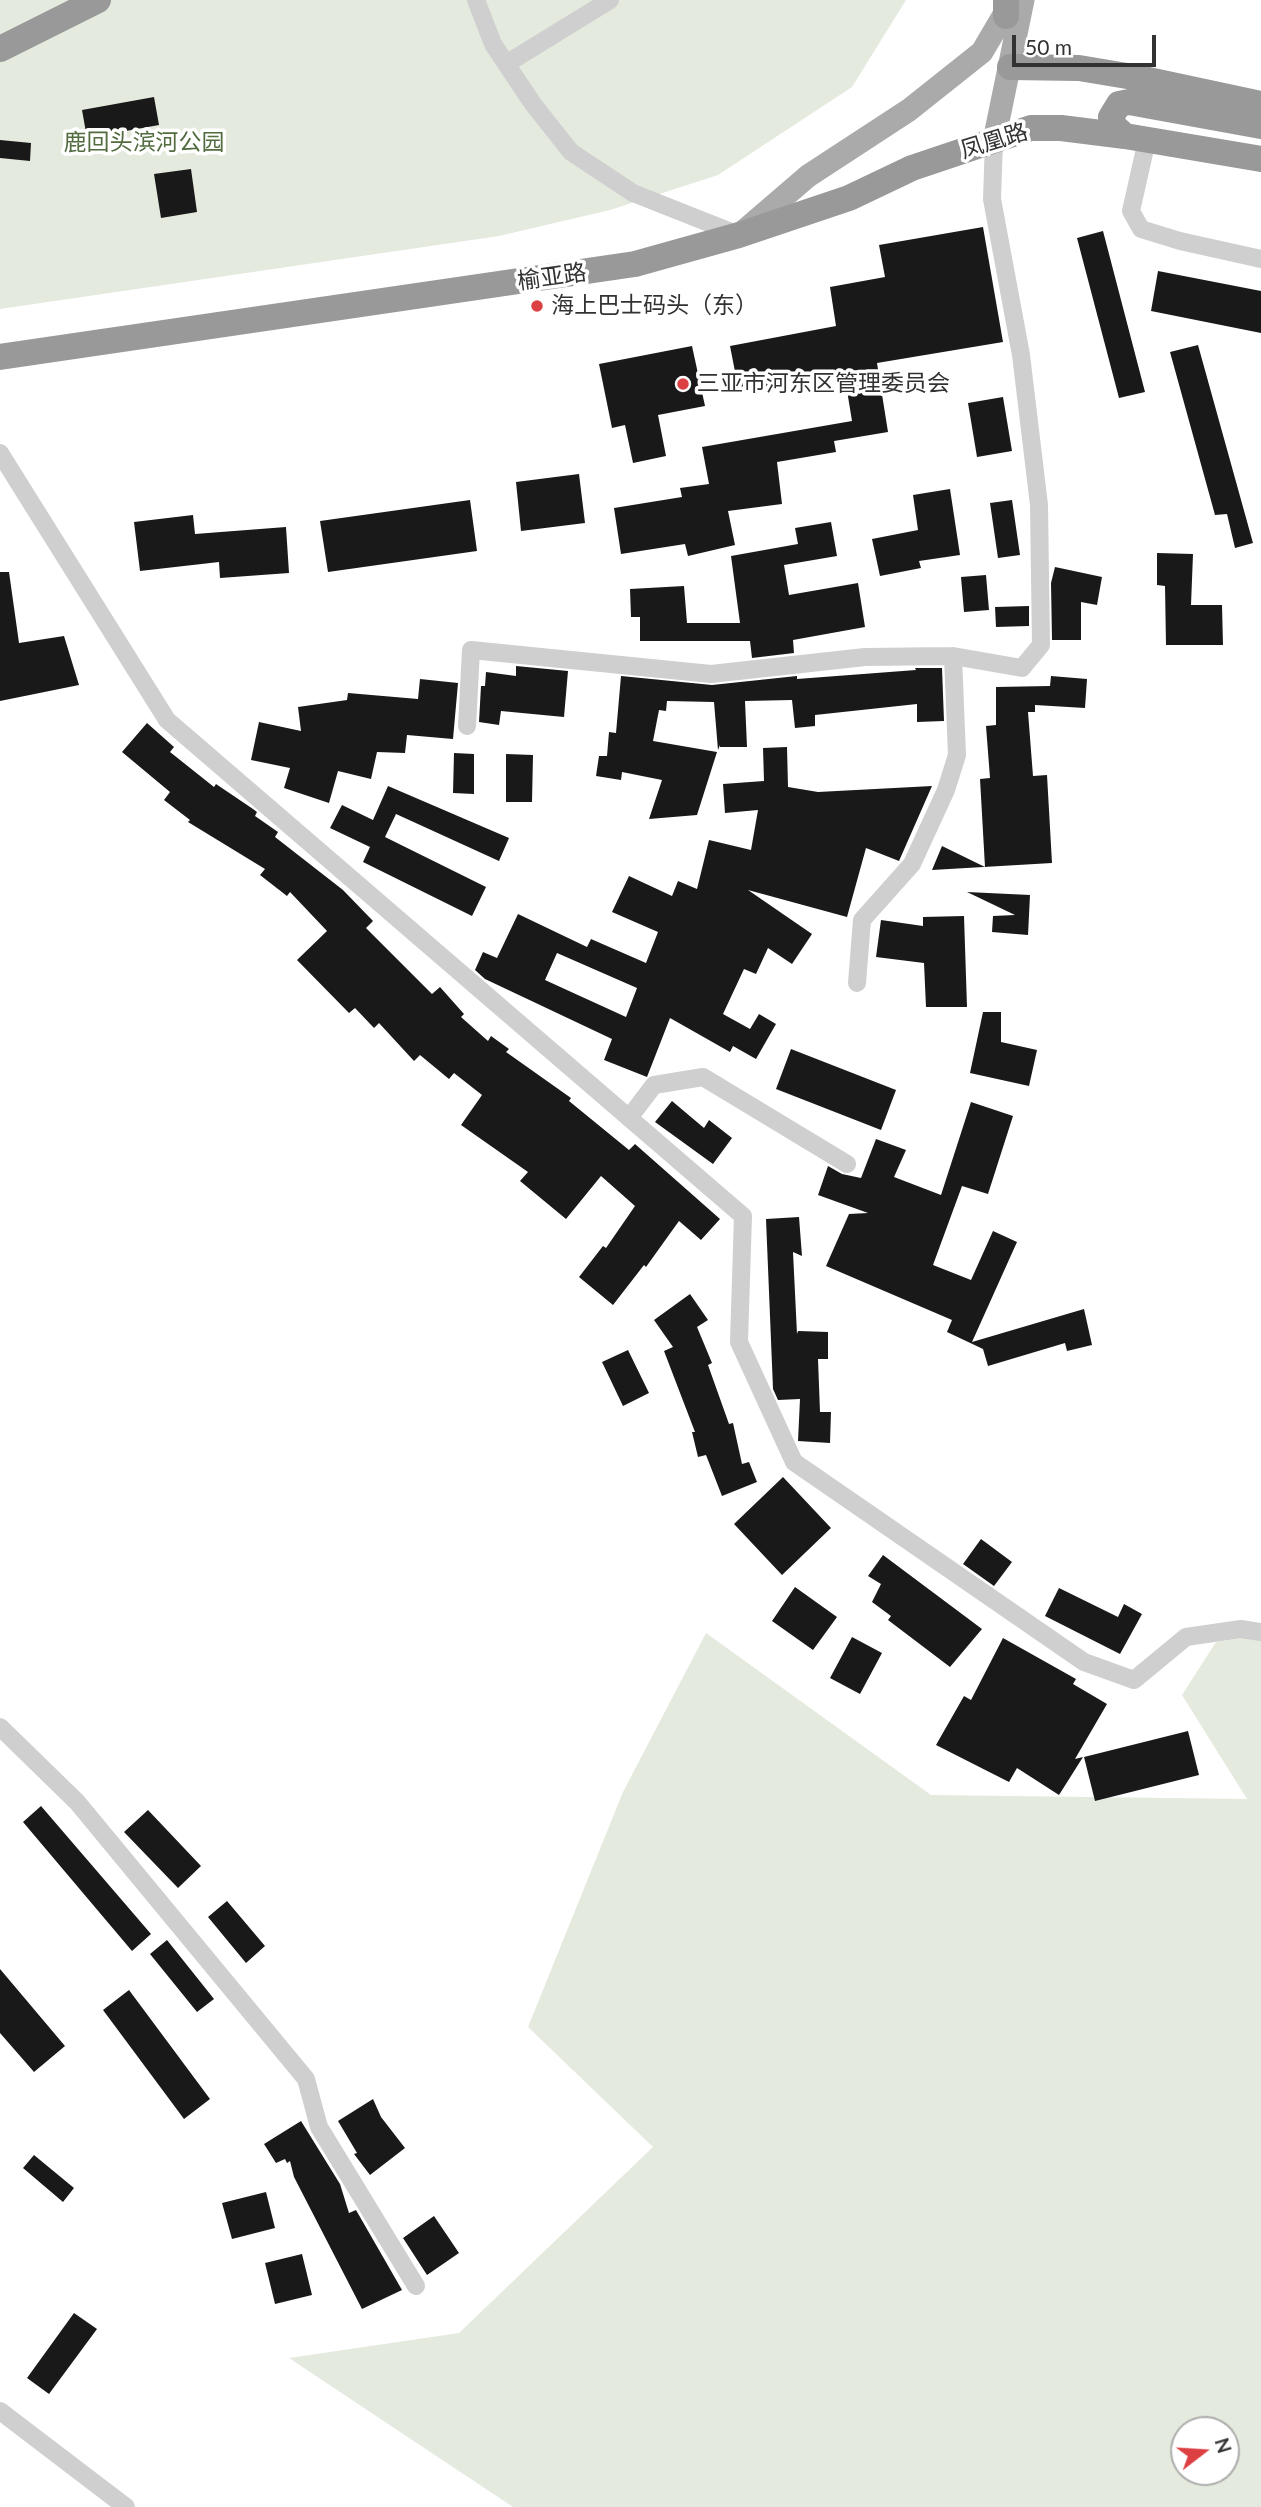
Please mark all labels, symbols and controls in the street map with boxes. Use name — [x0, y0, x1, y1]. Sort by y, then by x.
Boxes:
scale bar — [1016, 21, 1160, 65]
text: 50 m — [1025, 34, 1072, 59]
street label: 凤凰路 — [957, 118, 1031, 164]
park label: 鹿回头滨河公园 — [64, 129, 224, 157]
street label: 榆亚路 — [516, 259, 588, 295]
place label: 海上巴士码头（东） — [551, 292, 758, 320]
marker: 海上巴士码头（东） — [529, 298, 545, 314]
place label: 三亚市河东区管理委员会 — [697, 370, 950, 398]
marker: 三亚市河东区管理委员会 — [675, 376, 691, 392]
north arrow — [1170, 2416, 1240, 2486]
text: N — [1211, 2435, 1237, 2456]

